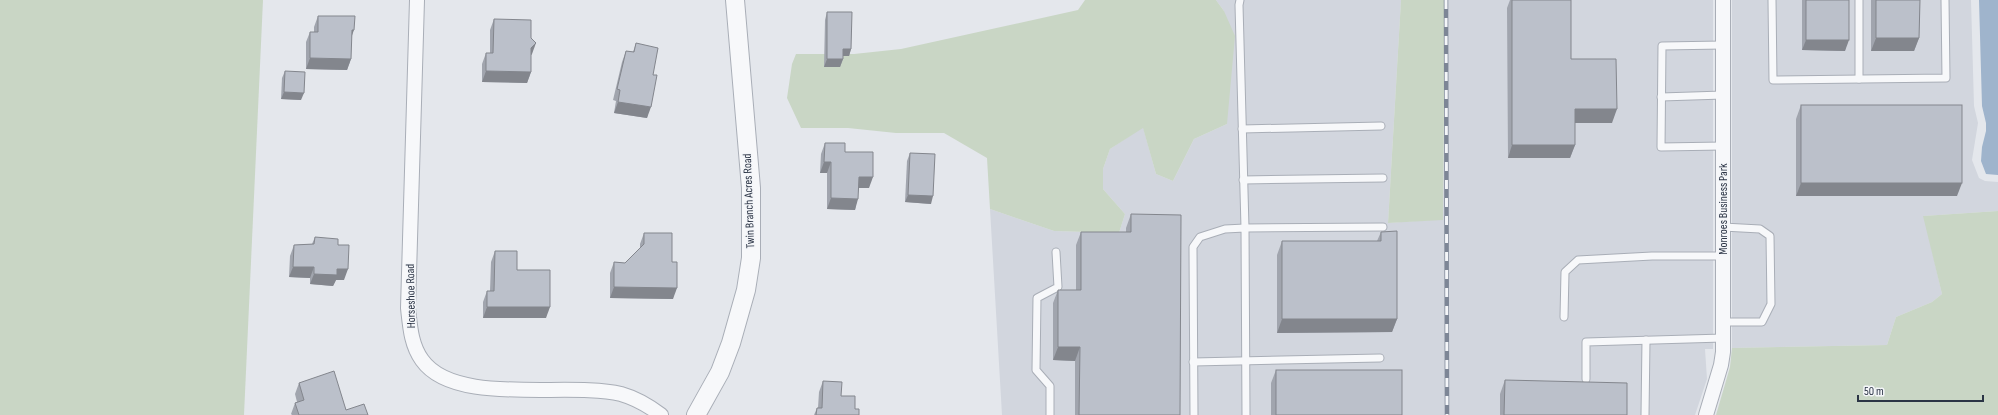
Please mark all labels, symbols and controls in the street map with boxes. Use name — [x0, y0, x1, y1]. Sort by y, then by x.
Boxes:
street label: Twin Branch Acres Road — [740, 153, 758, 249]
street label: Monroes Business Park — [1716, 163, 1731, 255]
street label: Horseshoe Road — [403, 264, 419, 328]
scale bar — [1858, 377, 1983, 403]
text: 50 m — [1864, 384, 1884, 399]

